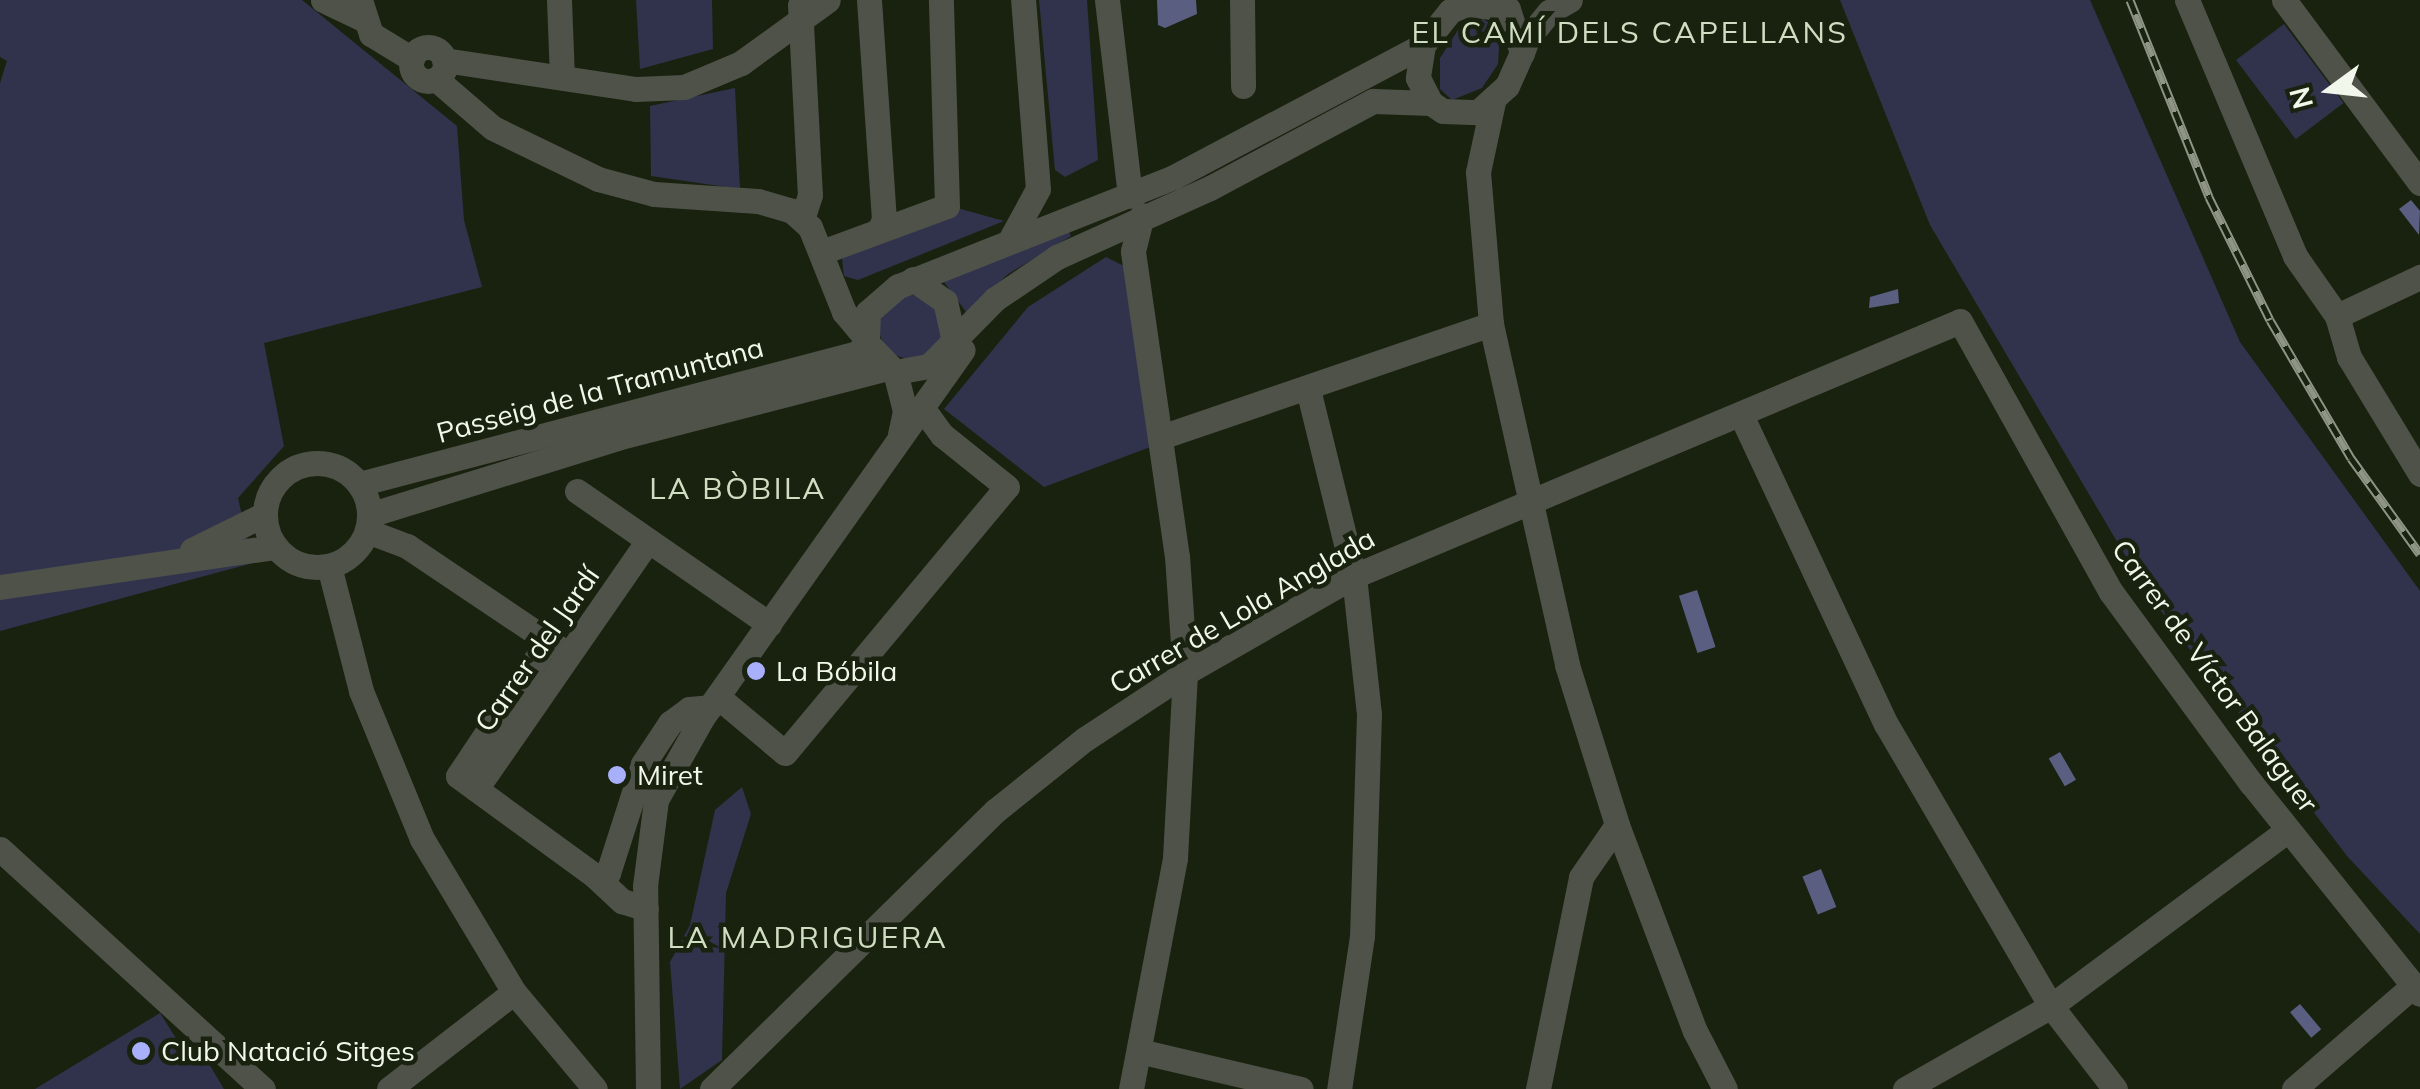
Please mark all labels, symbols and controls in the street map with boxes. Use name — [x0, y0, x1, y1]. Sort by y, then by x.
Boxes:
district label: EL CAMÍ DELS CAPELLANS — [1411, 14, 1849, 50]
north arrow — [2280, 40, 2380, 140]
text: N — [2281, 83, 2320, 113]
street label: Passeig de la Tramuntana — [433, 330, 767, 450]
district label: LA BÒBILA — [649, 470, 827, 506]
street label: Carrer de Lola Anglada — [1103, 521, 1381, 701]
street label: Carrer de Víctor Balaguer — [2105, 533, 2325, 819]
street label: Carrer del Jardí — [468, 560, 606, 738]
place label: La Bóbila — [776, 654, 897, 688]
marker: La Bóbila — [745, 660, 767, 682]
place label: Miret — [637, 758, 703, 792]
marker: Miret — [606, 764, 628, 786]
district label: LA MADRIGUERA — [668, 919, 948, 955]
place label: Club Natació Sitges — [161, 1034, 415, 1068]
marker: Club Natació Sitges — [130, 1040, 152, 1062]

